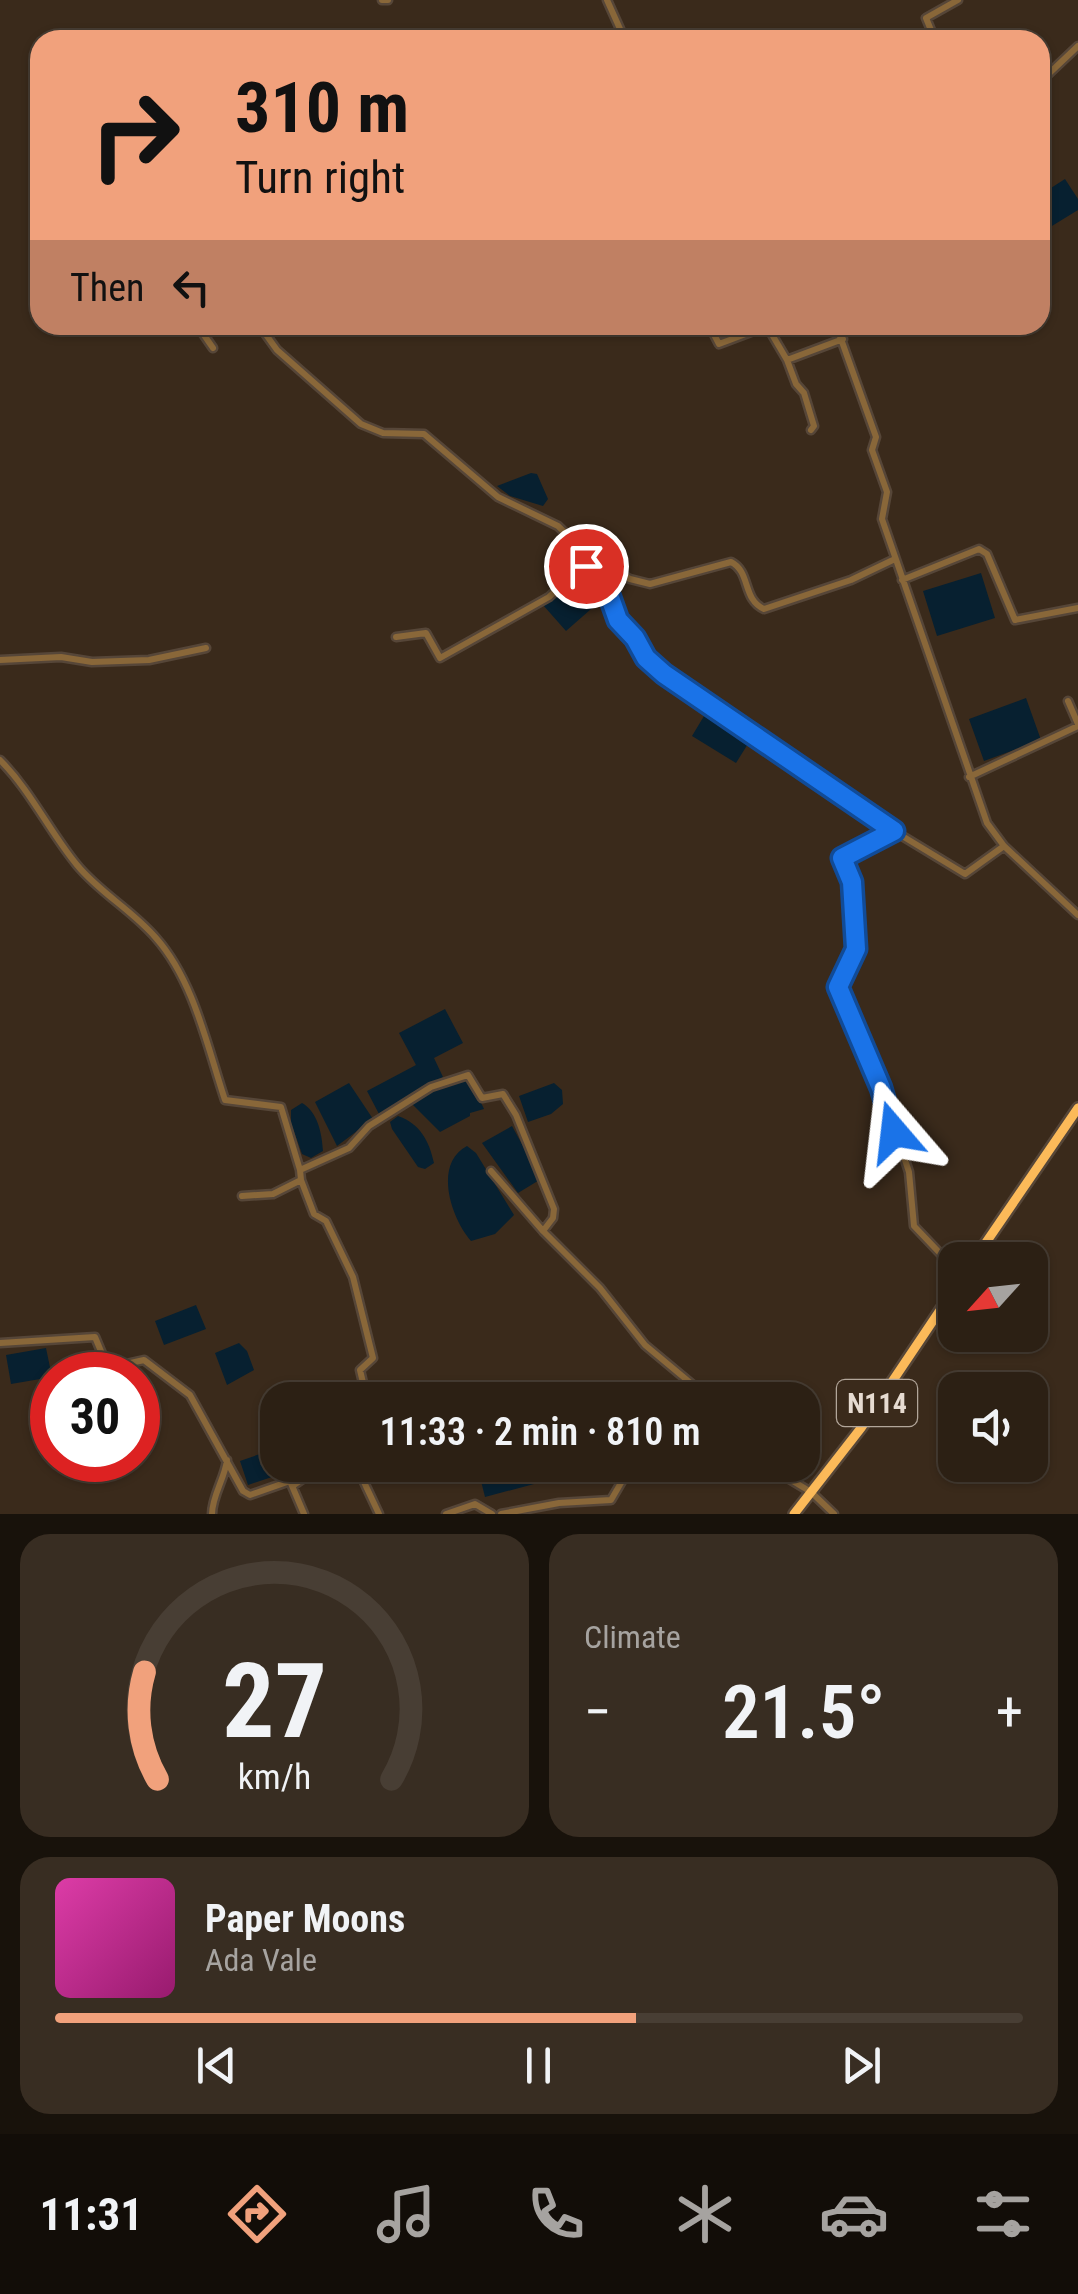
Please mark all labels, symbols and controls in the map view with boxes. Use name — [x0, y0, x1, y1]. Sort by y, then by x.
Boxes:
text: 310 m — [235, 67, 409, 149]
icon: right — [70, 70, 200, 200]
text: Turn right — [235, 151, 405, 204]
icon: left — [164, 260, 219, 315]
text: Then — [70, 266, 144, 310]
pin — [544, 524, 629, 609]
icon: arrive — [559, 539, 614, 594]
position arrow — [842, 1080, 946, 1184]
north arrow — [938, 1242, 1048, 1352]
map controls — [938, 1242, 1048, 1482]
speed limit sign: 30 — [30, 1352, 160, 1482]
button: sound — [938, 1372, 1048, 1482]
road number: N114 — [837, 1380, 917, 1426]
text: 11:33 · 2 min · 810 m — [380, 1410, 700, 1454]
text: Climate — [584, 1618, 681, 1656]
text: 27 — [222, 1641, 327, 1762]
text: 21.5° — [722, 1668, 885, 1756]
text: − — [584, 1680, 612, 1744]
text: + — [996, 1680, 1023, 1744]
text: km/h — [238, 1756, 311, 1798]
text: Paper Moons — [205, 1897, 405, 1941]
text: Ada Vale — [205, 1941, 317, 1979]
icon: previous — [189, 2038, 244, 2093]
icon: pause — [511, 2038, 566, 2093]
icon: next — [834, 2038, 889, 2093]
icon: directions — [222, 2179, 292, 2249]
icon: music — [371, 2179, 441, 2249]
icon: phone — [521, 2179, 591, 2249]
icon: climate — [670, 2179, 740, 2249]
icon: car — [819, 2179, 889, 2249]
icon: filters — [968, 2179, 1038, 2249]
text: 11:31 — [40, 2188, 143, 2241]

